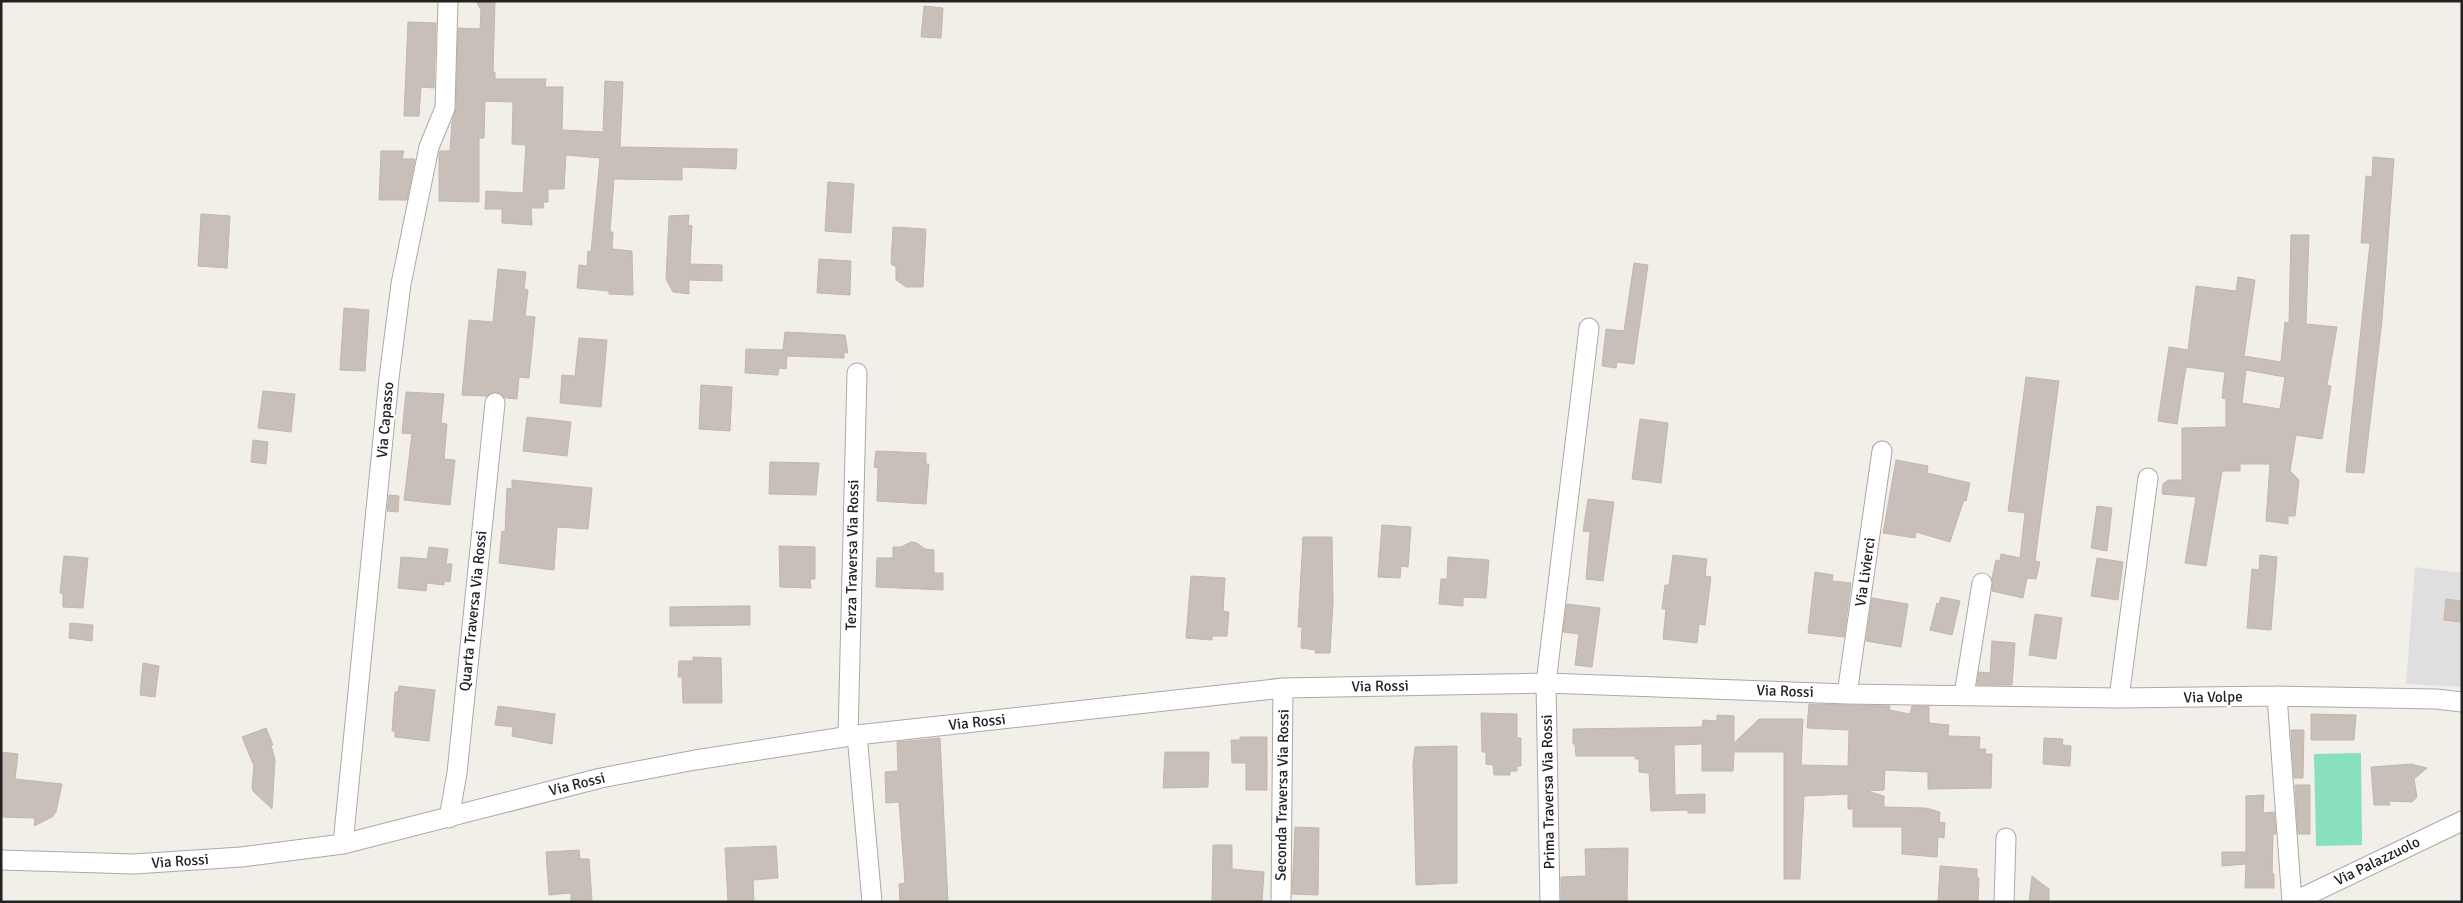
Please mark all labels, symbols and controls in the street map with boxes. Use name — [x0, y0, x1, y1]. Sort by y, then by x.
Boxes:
street label: Via Capasso — [373, 381, 397, 459]
street label: Terza Traversa Via Rossi — [842, 479, 862, 631]
street label: Quarta Traversa Via Rossi — [456, 530, 490, 692]
street label: Via Livierci — [1851, 536, 1879, 608]
street label: Via Rossi — [1351, 677, 1409, 695]
street label: Via Rossi — [1756, 681, 1814, 701]
street label: Via Volpe — [2183, 687, 2243, 707]
street label: Seconda Traversa Via Rossi — [1272, 709, 1292, 881]
street label: Via Rossi — [948, 710, 1006, 734]
street label: Prima Traversa Via Rossi — [1538, 714, 1558, 870]
street label: Via Rossi — [547, 768, 607, 800]
street label: Via Palazzuolo — [2331, 832, 2423, 889]
street label: Via Rossi — [151, 850, 209, 872]

